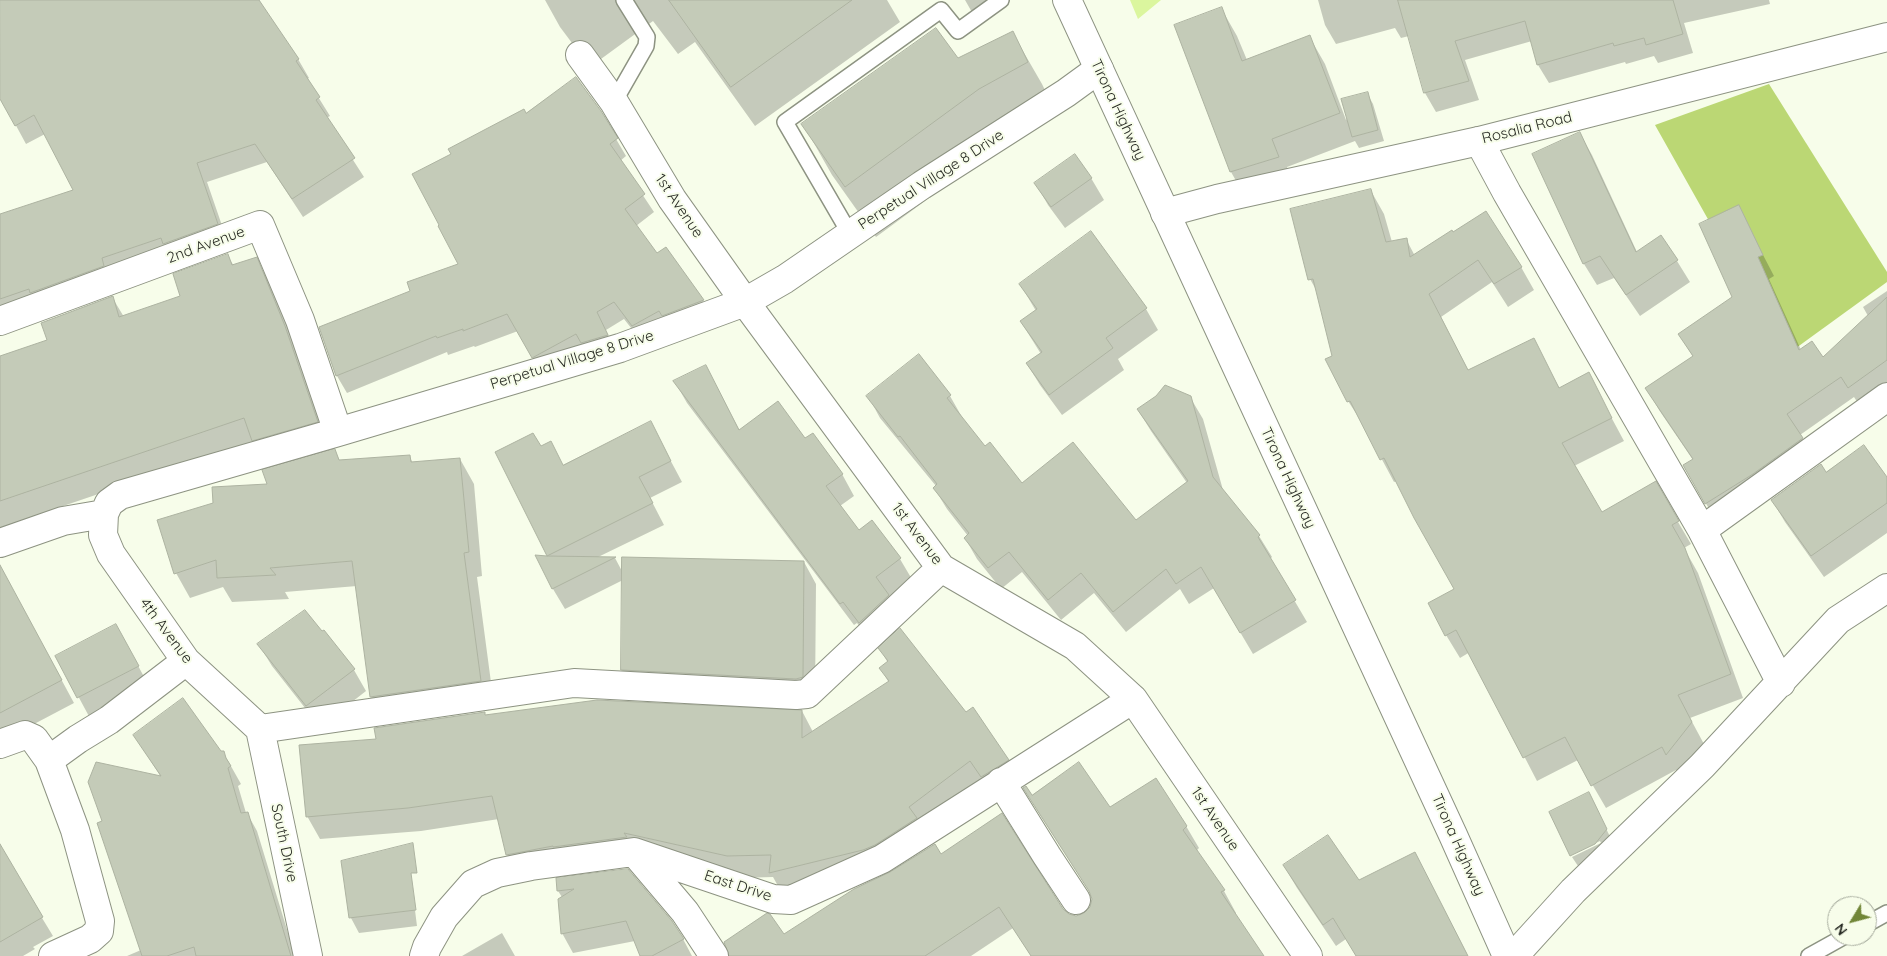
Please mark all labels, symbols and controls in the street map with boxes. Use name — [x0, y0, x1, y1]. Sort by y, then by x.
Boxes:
street label: Tirona Highway — [1087, 57, 1149, 163]
street label: Rosalia Road — [1480, 108, 1574, 148]
street label: Perpetual Village 8 Drive — [855, 126, 1007, 234]
street label: 1st Avenue — [651, 171, 707, 241]
street label: 2nd Avenue — [165, 223, 247, 267]
street label: Perpetual Village 8 Drive — [488, 327, 656, 393]
street label: Tirona Highway — [1257, 425, 1319, 531]
street label: 1st Avenue — [888, 499, 946, 569]
street label: 4th Avenue — [136, 595, 196, 667]
street label: 1st Avenue — [1187, 784, 1243, 854]
street label: Tirona Highway — [1428, 791, 1488, 899]
street label: South Drive — [267, 802, 301, 884]
street label: East Drive — [702, 867, 774, 905]
north arrow — [1827, 896, 1877, 946]
text: N — [1831, 920, 1851, 939]

